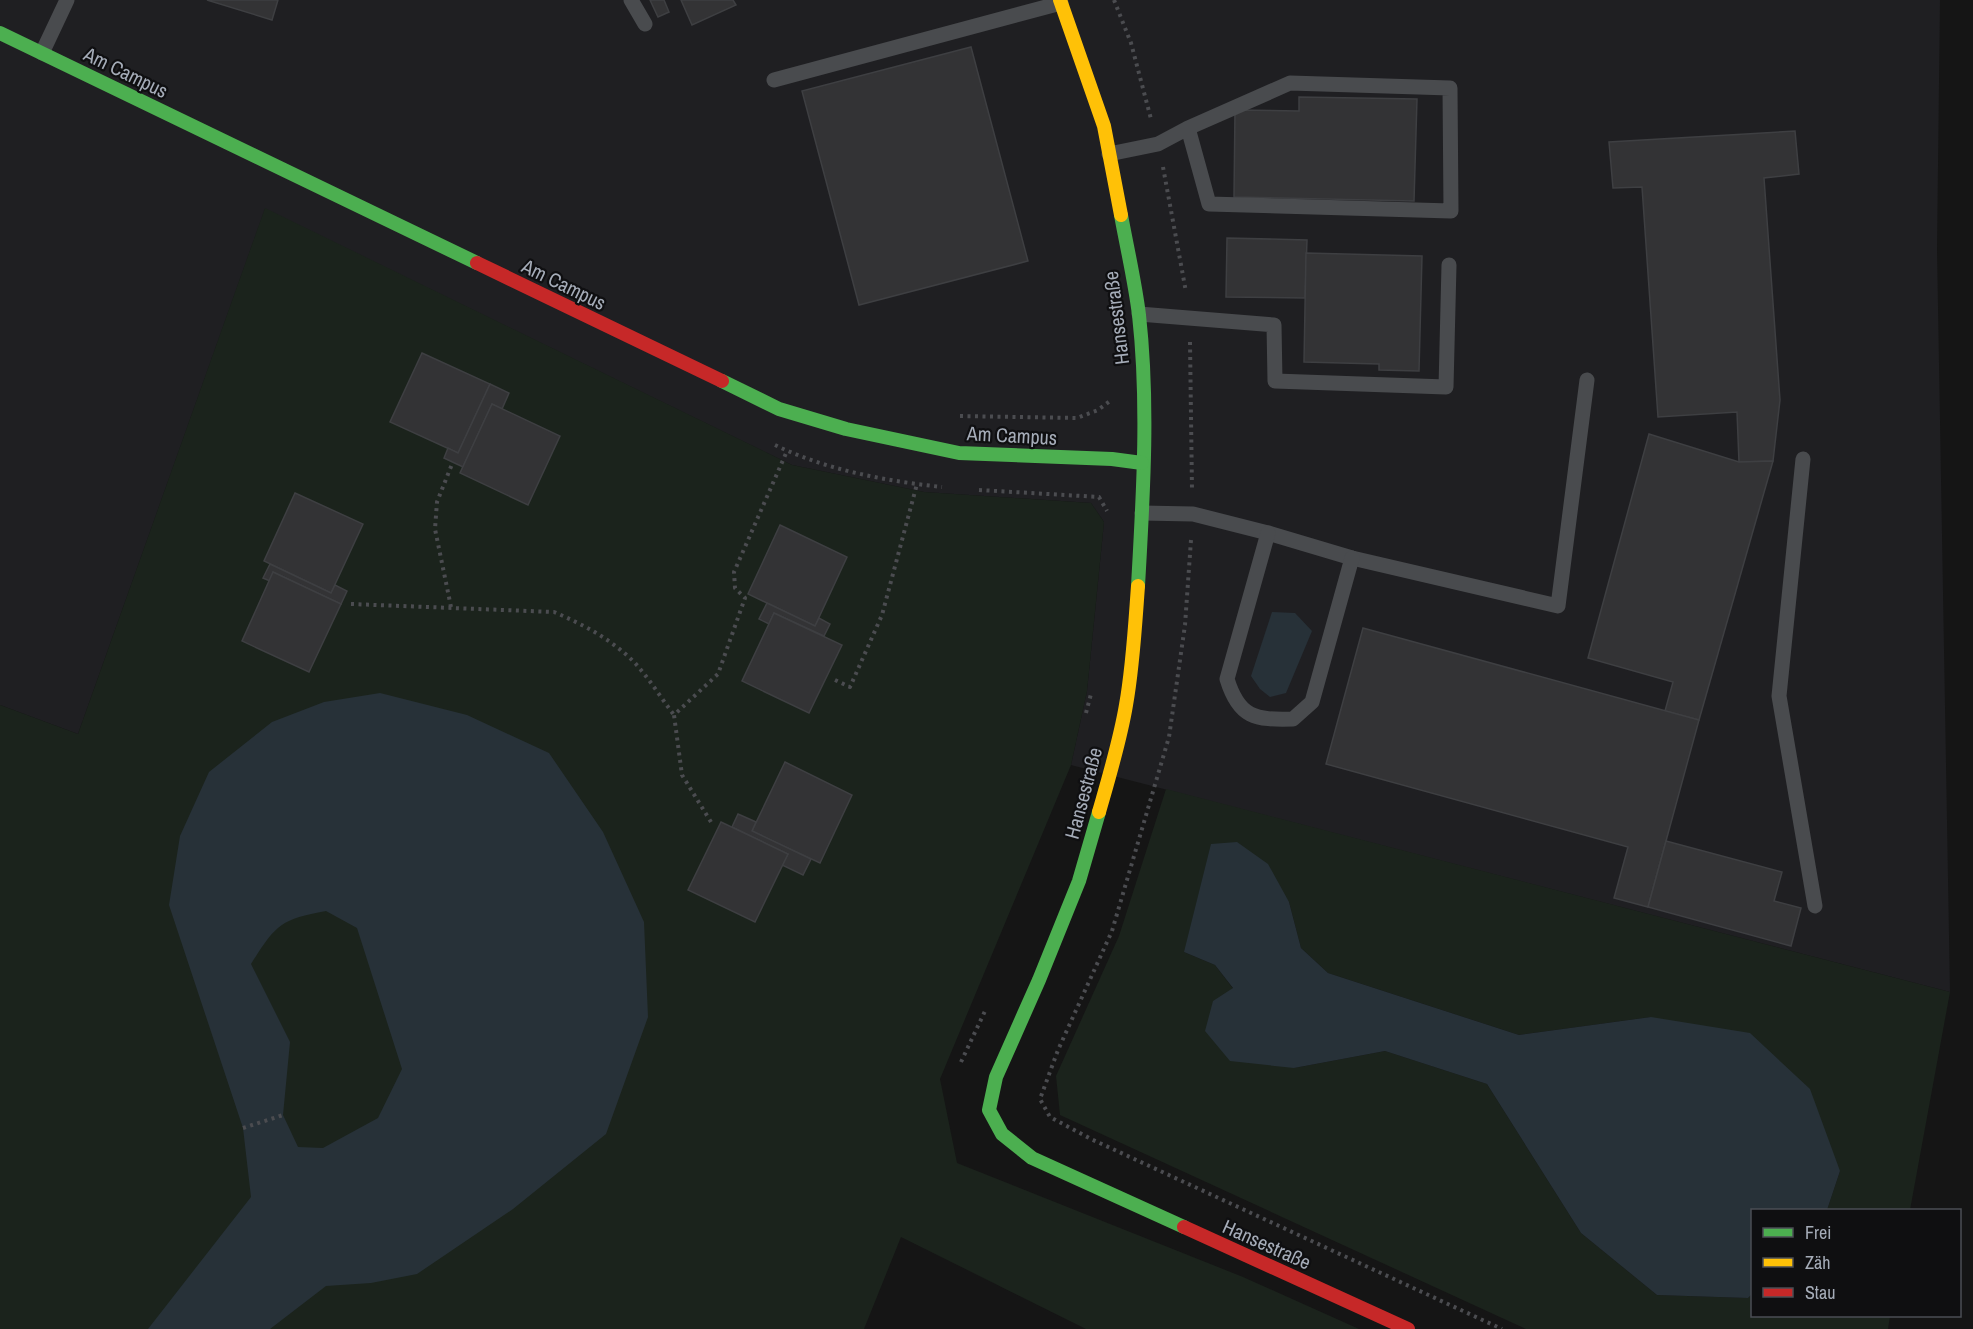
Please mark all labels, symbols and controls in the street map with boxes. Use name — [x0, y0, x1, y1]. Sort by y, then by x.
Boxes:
street label: Am Campus — [79, 40, 172, 104]
street label: Am Campus — [517, 252, 610, 316]
street label: Hansestraße — [1097, 270, 1135, 366]
street label: Am Campus — [965, 419, 1058, 451]
street label: Hansestraße — [1058, 744, 1108, 842]
legend — [1751, 1209, 1961, 1317]
street label: Hansestraße — [1219, 1213, 1315, 1275]
text: Frei — [1805, 1220, 1831, 1245]
text: Zäh — [1805, 1250, 1830, 1275]
text: Stau — [1805, 1280, 1835, 1305]

